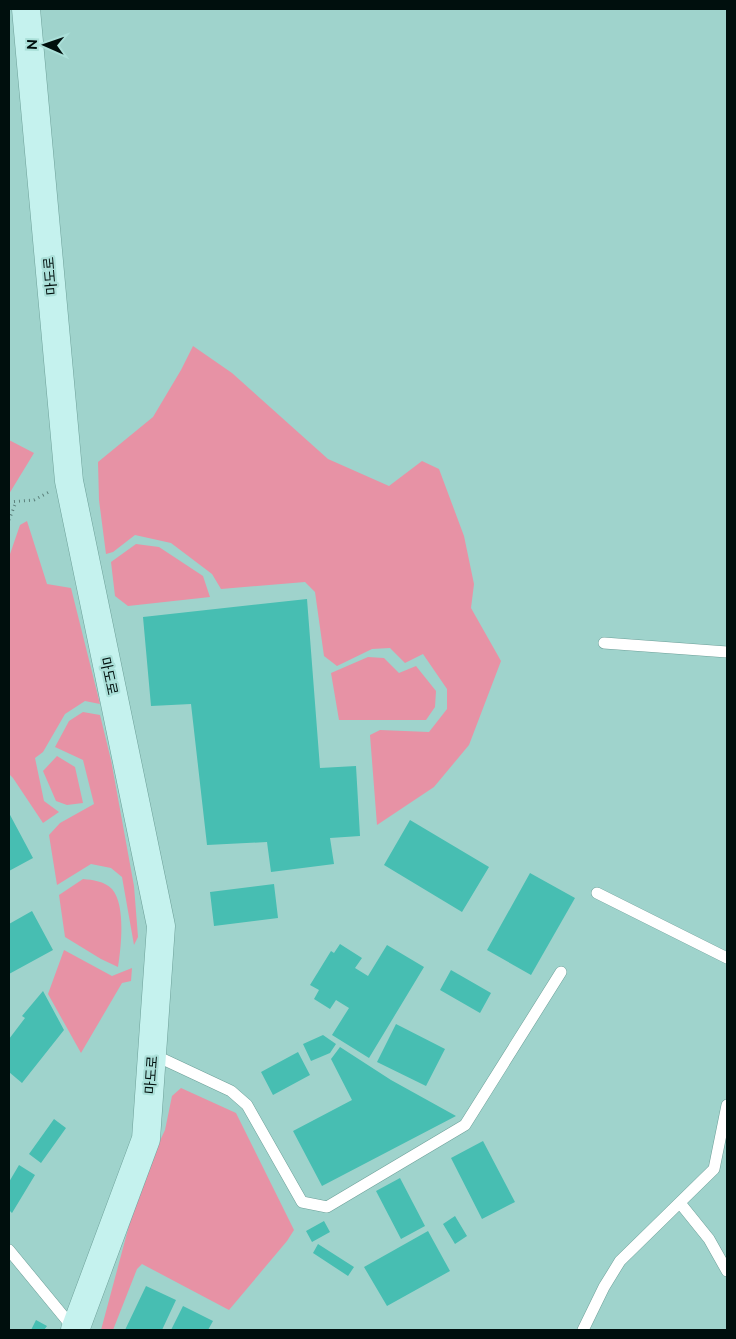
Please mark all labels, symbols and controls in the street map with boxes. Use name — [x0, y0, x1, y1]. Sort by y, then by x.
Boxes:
north arrow — [20, 20, 70, 70]
text: N — [24, 39, 40, 50]
street label: 마도로 — [40, 256, 60, 296]
street label: 마도로 — [97, 655, 121, 697]
street label: 마도로 — [142, 1055, 160, 1095]

